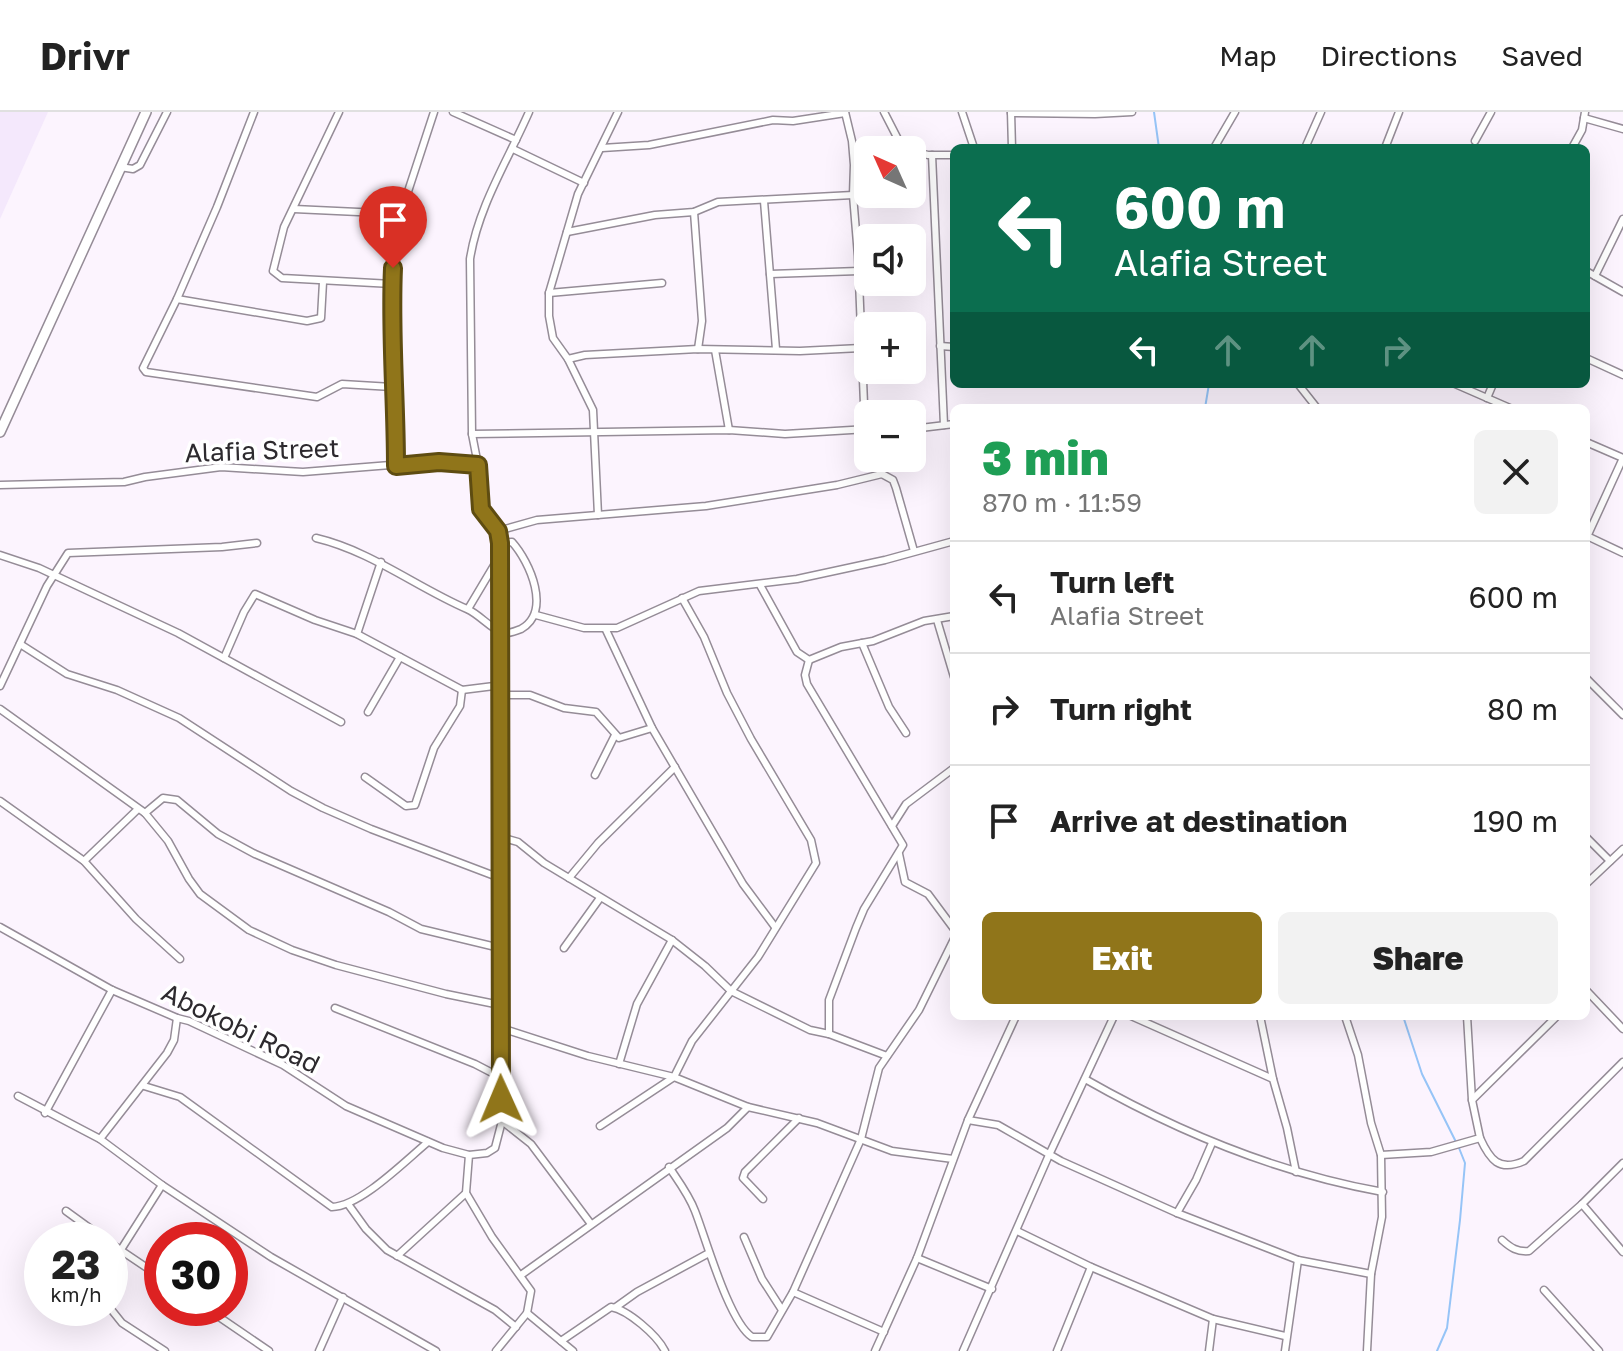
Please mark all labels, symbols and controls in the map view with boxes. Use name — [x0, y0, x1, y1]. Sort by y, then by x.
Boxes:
text: Drivr — [40, 33, 130, 78]
text: Map — [1219, 39, 1276, 72]
text: Directions — [1320, 39, 1457, 72]
text: Saved — [1501, 39, 1583, 72]
north arrow — [854, 136, 926, 208]
map controls — [854, 136, 926, 472]
text: 600 m — [1114, 173, 1285, 240]
icon: left — [982, 176, 1086, 280]
pin — [359, 186, 427, 268]
icon: arrive — [371, 198, 415, 242]
button: sound — [854, 224, 926, 296]
text: Alafia Street — [1114, 241, 1328, 284]
button: + — [854, 312, 926, 384]
icon: left — [1122, 328, 1166, 372]
icon: ahead — [1206, 328, 1250, 372]
icon: ahead — [1290, 328, 1334, 372]
icon: right — [1374, 328, 1418, 372]
button: − — [854, 400, 926, 472]
text: 3 min — [982, 428, 1109, 486]
button: close — [1474, 430, 1558, 514]
street label: Alafia Street — [184, 432, 340, 468]
text: 870 m · 11:59 — [982, 487, 1142, 518]
text: Turn left — [1050, 564, 1175, 600]
icon: left — [982, 575, 1026, 619]
text: 600 m — [1469, 579, 1558, 615]
text: Alafia Street — [1050, 600, 1205, 631]
icon: right — [982, 687, 1026, 731]
text: Turn right — [1050, 691, 1192, 727]
text: 80 m — [1487, 691, 1558, 727]
icon: arrive — [982, 799, 1026, 843]
text: Arrive at destination — [1050, 803, 1347, 839]
text: 190 m — [1473, 803, 1558, 839]
button: Exit — [982, 912, 1262, 1004]
button: Share — [1278, 912, 1558, 1004]
street label: Abokobi Road — [157, 976, 325, 1080]
position arrow — [459, 1057, 543, 1141]
speed limit sign: 30 — [144, 1222, 248, 1326]
text: 23 — [52, 1240, 100, 1288]
text: km/h — [51, 1282, 101, 1306]

